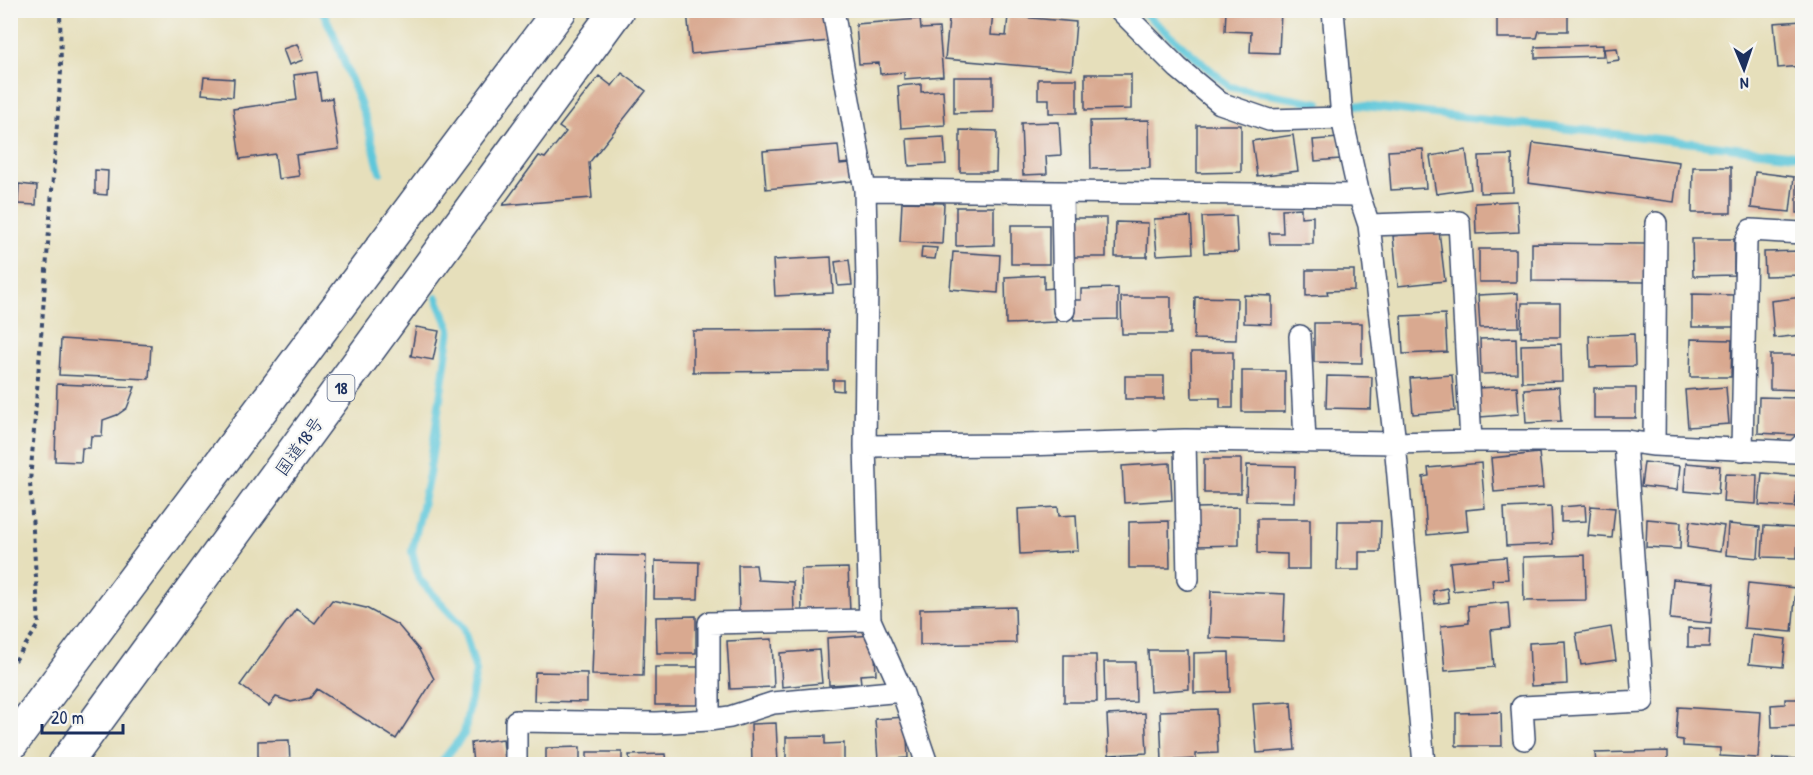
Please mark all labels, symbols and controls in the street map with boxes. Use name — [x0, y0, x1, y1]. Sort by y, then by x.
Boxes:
north arrow — [1714, 39, 1774, 99]
text: N — [1739, 73, 1749, 95]
road number: 18 — [328, 375, 354, 401]
street label: 国道18号 — [269, 411, 329, 481]
scale bar — [42, 697, 123, 735]
text: 20 m — [51, 705, 84, 730]

